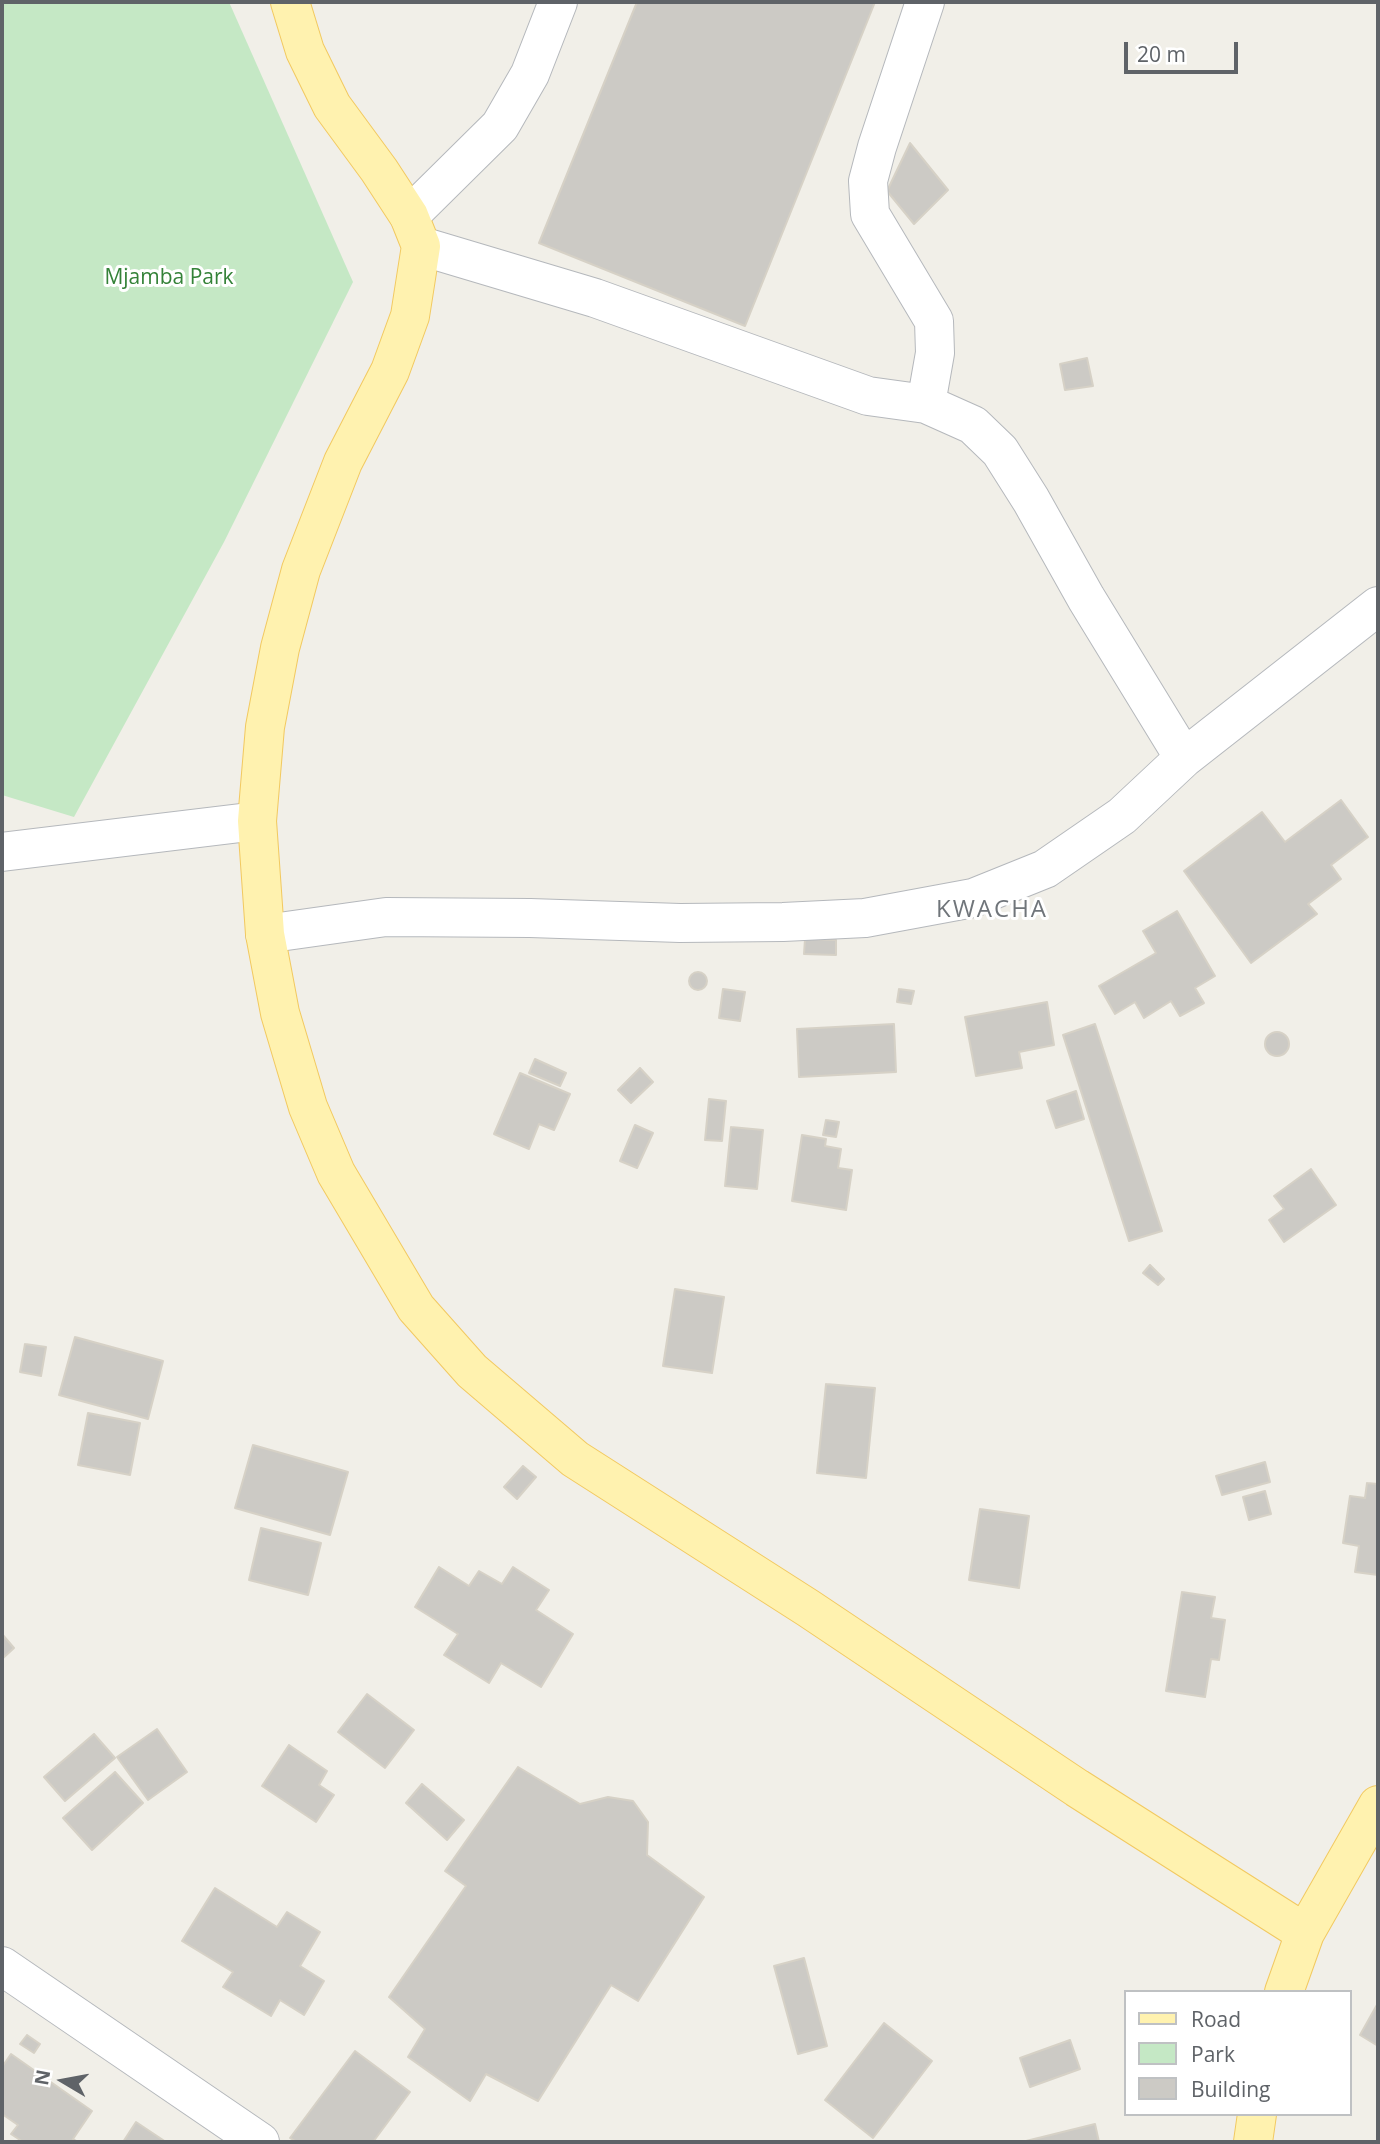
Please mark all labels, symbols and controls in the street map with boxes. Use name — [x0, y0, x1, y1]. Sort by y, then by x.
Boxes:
scale bar — [1128, 28, 1242, 72]
text: 20 m — [1137, 40, 1186, 68]
park label: Mjamba Park — [104, 265, 234, 291]
district label: KWACHA — [937, 896, 1047, 924]
legend — [1124, 1990, 1352, 2116]
text: Road — [1191, 2005, 1241, 2033]
text: Park — [1191, 2040, 1235, 2068]
north arrow — [28, 2046, 98, 2116]
text: N — [28, 2067, 56, 2087]
text: Building — [1191, 2075, 1270, 2103]

